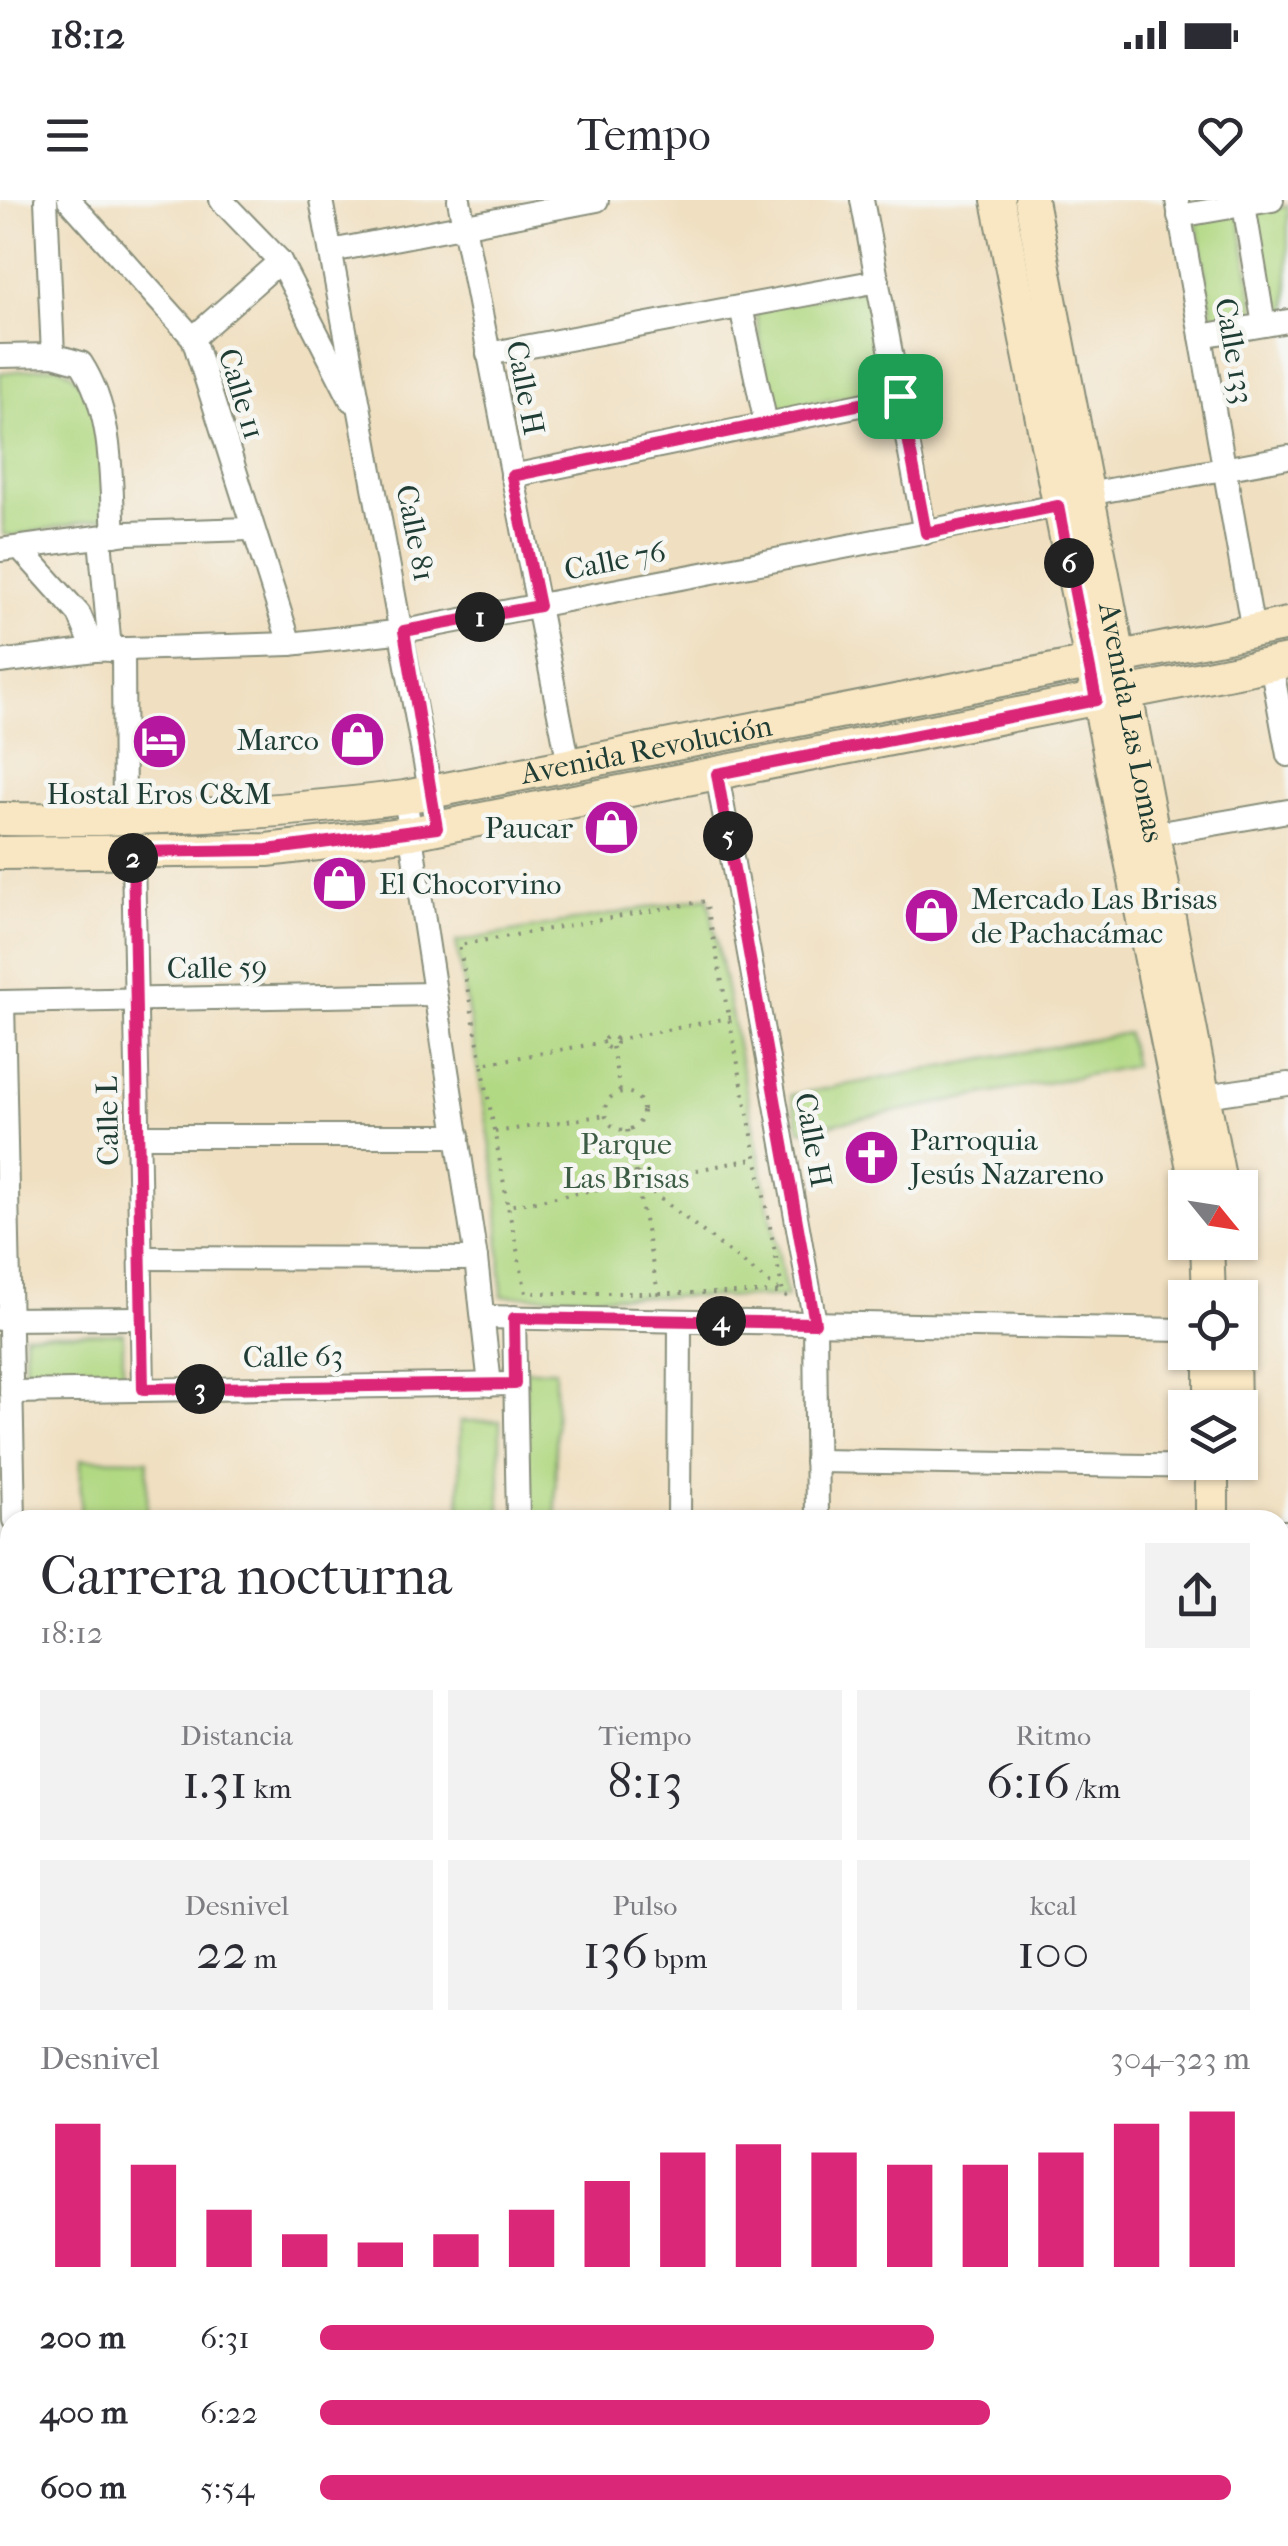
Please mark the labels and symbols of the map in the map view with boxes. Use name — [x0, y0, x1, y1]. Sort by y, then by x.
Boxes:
street label: Calle 133 — [1207, 295, 1261, 407]
street label: Calle H — [499, 338, 551, 438]
street label: Calle 11 — [211, 344, 271, 444]
pin — [858, 354, 943, 439]
street label: Calle 81 — [389, 482, 441, 584]
street label: Calle 76 — [561, 534, 669, 588]
pin: 6 — [1044, 538, 1094, 588]
pin: 1 — [455, 592, 505, 642]
street label: Avenida Las Lomas — [1091, 599, 1172, 845]
street label: Avenida Revolución — [517, 708, 776, 792]
shop icon: Marco — [328, 710, 388, 770]
hotel icon: Hostal Eros C&M — [129, 712, 189, 772]
place label: Marco — [237, 723, 319, 758]
place label: Hostal Eros C&M — [47, 777, 271, 812]
shop icon: Paucar — [582, 798, 642, 858]
place label: Paucar — [485, 811, 573, 846]
pin: 5 — [703, 811, 753, 861]
pin: 2 — [108, 833, 158, 883]
shop icon: El Chocorvino — [310, 854, 370, 914]
place label: El Chocorvino — [379, 867, 562, 902]
place label: Mercado Las Brisas de Pachacámac — [971, 882, 1217, 951]
shop icon: Mercado Las Brisas de Pachacámac — [902, 886, 962, 946]
street label: Calle 59 — [166, 950, 268, 986]
street label: Calle L — [90, 1076, 126, 1166]
street label: Calle H — [787, 1090, 839, 1190]
place label: Parroquia Jesús Nazareno — [908, 1123, 1104, 1192]
park label: Parque Las Brisas — [563, 1127, 689, 1196]
church icon: Parroquia Jesús Nazareno — [841, 1127, 901, 1187]
north arrow — [1168, 1170, 1258, 1260]
pin: 4 — [696, 1296, 746, 1346]
street label: Calle 63 — [243, 1339, 343, 1375]
pin: 3 — [175, 1364, 225, 1414]

